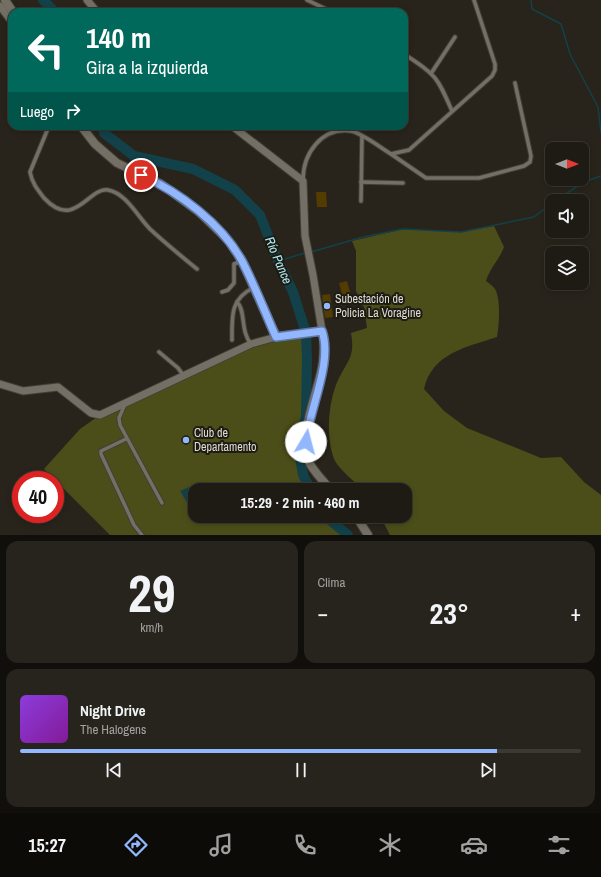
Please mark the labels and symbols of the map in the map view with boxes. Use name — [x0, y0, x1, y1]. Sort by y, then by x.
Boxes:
north arrow — [545, 142, 589, 186]
pin — [124, 158, 158, 192]
water label: Río Pance — [261, 234, 296, 286]
place label: Subestación de Policia La Voragine — [335, 291, 421, 321]
marker: Subestación de Policia La Voragine — [322, 301, 332, 311]
position arrow — [285, 421, 327, 463]
place label: Club de Departamento — [194, 425, 256, 455]
marker: Club de Departamento — [181, 435, 191, 445]
speed limit sign: 40 — [12, 471, 64, 523]

